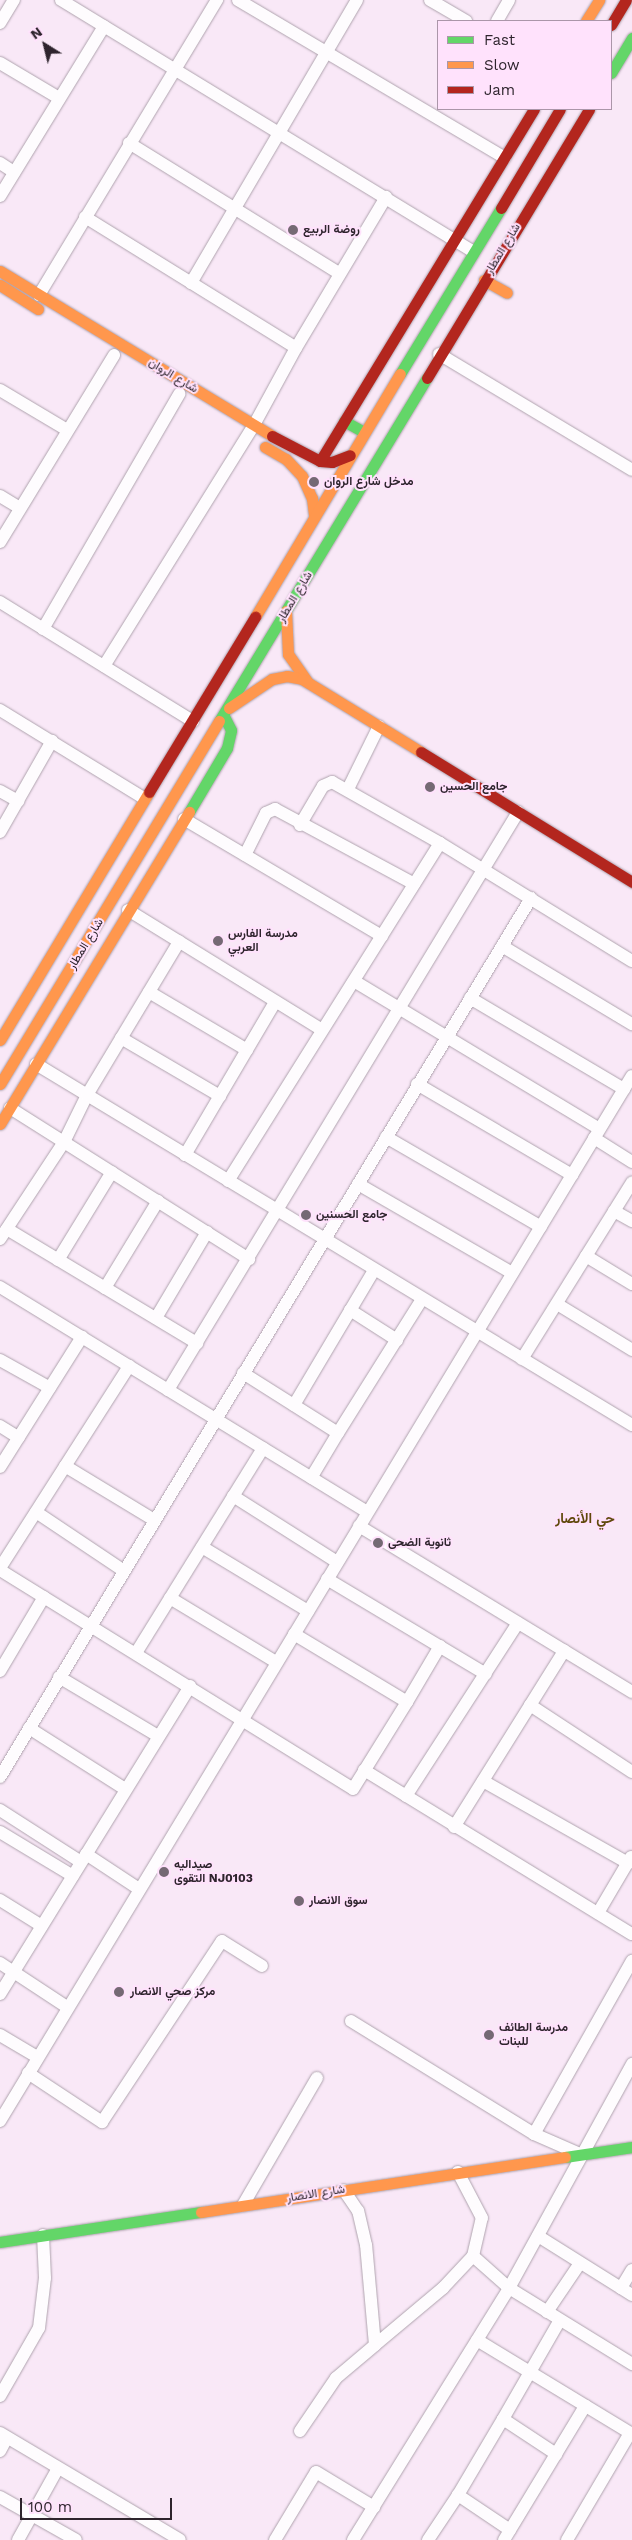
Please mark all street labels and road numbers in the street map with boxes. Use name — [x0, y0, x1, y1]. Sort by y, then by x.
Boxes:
street label: شارع المطار — [482, 221, 524, 277]
street label: شارع الروان — [146, 356, 200, 396]
street label: شارع المطار — [274, 569, 316, 625]
street label: شارع المطار — [65, 916, 107, 972]
street label: شارع الانصار — [286, 2182, 346, 2206]

